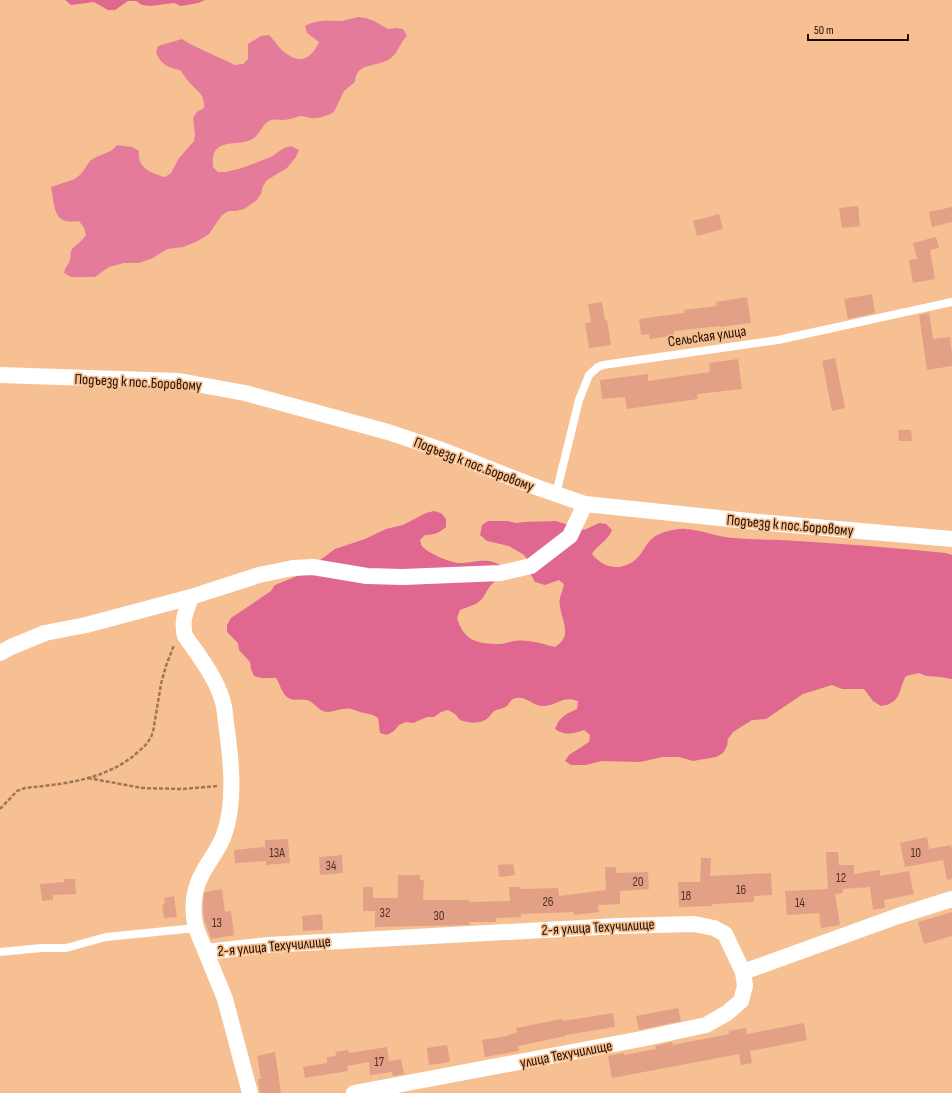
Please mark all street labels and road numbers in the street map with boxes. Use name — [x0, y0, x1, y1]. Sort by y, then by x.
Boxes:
street label: Сельская улица — [667, 322, 748, 351]
street label: Подъезд к пос.Боровому — [74, 370, 202, 395]
street label: Подъезд к пос.Боровому — [411, 433, 537, 496]
street label: Подъезд к пос.Боровому — [726, 510, 854, 541]
street label: 2-я улица Техучилище — [541, 915, 655, 940]
street label: 2-я улица Техучилище — [217, 932, 331, 961]
street label: улица Техучилище — [518, 1036, 614, 1073]

